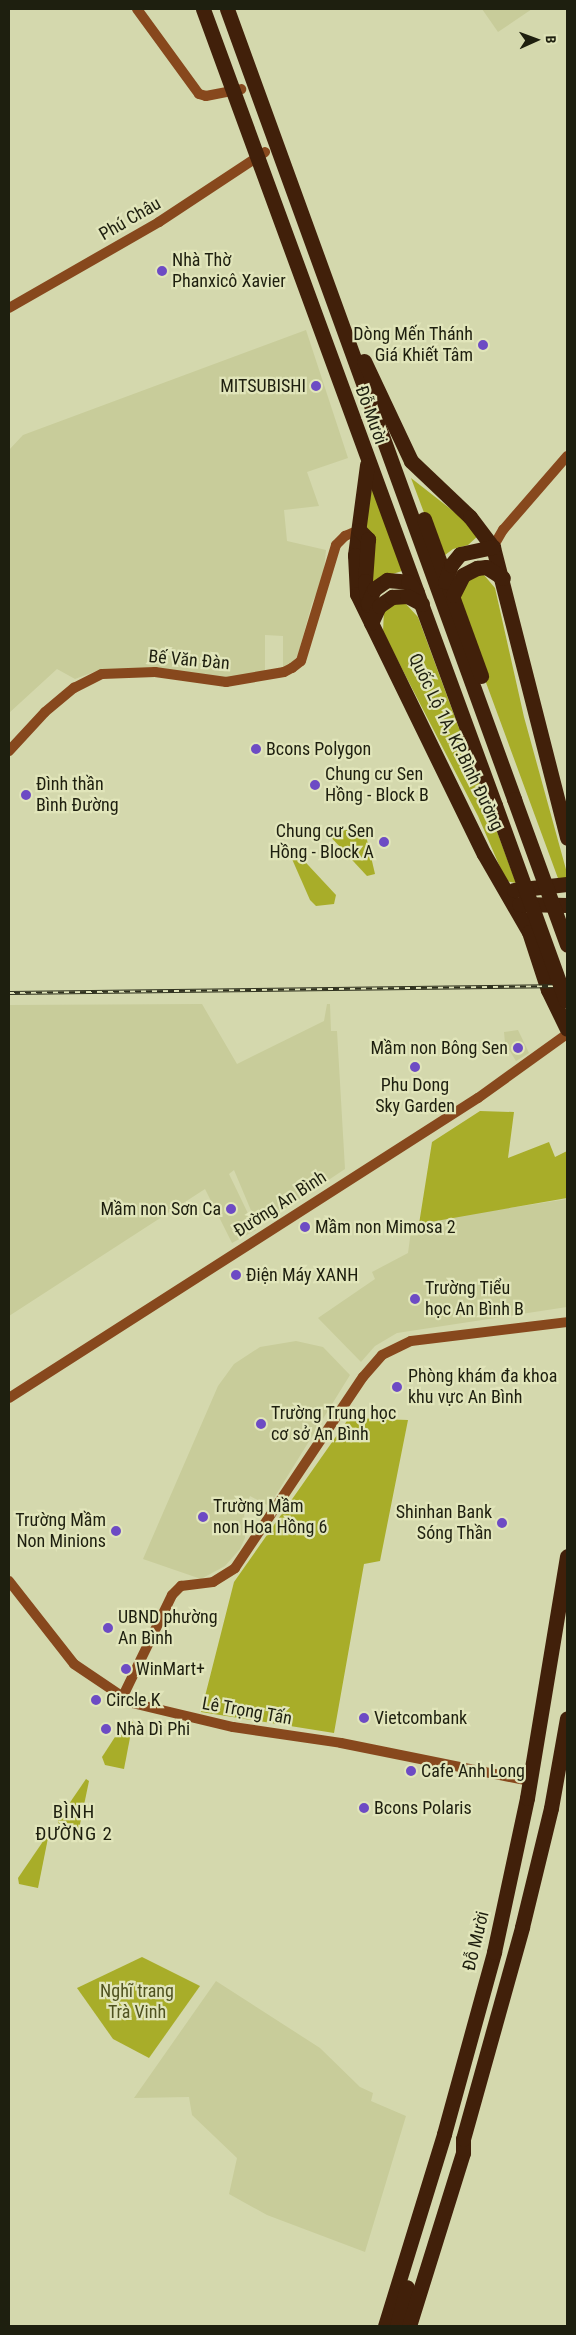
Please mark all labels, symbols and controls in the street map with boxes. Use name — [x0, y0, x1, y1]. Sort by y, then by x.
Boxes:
north arrow — [511, 15, 561, 65]
text: B — [543, 35, 559, 44]
street label: Phú Châu — [95, 193, 165, 245]
place label: Nhà Thờ Phanxicô Xavier — [172, 250, 286, 292]
marker: Nhà Thờ Phanxicô Xavier — [156, 265, 168, 277]
place label: Dòng Mến Thánh Giá Khiết Tâm — [353, 324, 473, 366]
marker: Dòng Mến Thánh Giá Khiết Tâm — [477, 339, 489, 351]
place label: MITSUBISHI — [220, 375, 306, 397]
marker: MITSUBISHI — [310, 380, 322, 392]
street label: Đỗ Mười — [351, 383, 391, 447]
street label: Bế Văn Đàn — [147, 646, 231, 674]
street label: Quốc Lộ 1A, KP.Bình Đường — [404, 650, 508, 834]
place label: Bcons Polygon — [266, 738, 371, 760]
marker: Bcons Polygon — [250, 743, 262, 755]
place label: Chung cư Sen Hồng - Block B — [325, 764, 429, 806]
place label: Đình thần Bình Đường — [36, 774, 119, 816]
marker: Chung cư Sen Hồng - Block B — [309, 779, 321, 791]
marker: Đình thần Bình Đường — [20, 789, 32, 801]
place label: Chung cư Sen Hồng - Block A — [270, 821, 374, 864]
marker: Chung cư Sen Hồng - Block A — [378, 836, 390, 848]
place label: Mầm non Bông Sen — [370, 1037, 508, 1059]
marker: Mầm non Bông Sen — [512, 1042, 524, 1054]
marker: Phu Dong Sky Garden — [409, 1061, 421, 1073]
place label: Phu Dong Sky Garden — [375, 1075, 455, 1118]
street label: Đường An Bình — [230, 1166, 330, 1242]
place label: Mầm non Sơn Ca — [100, 1198, 221, 1220]
marker: Mầm non Sơn Ca — [225, 1203, 237, 1215]
place label: Mầm non Mimosa 2 — [315, 1216, 456, 1238]
marker: Mầm non Mimosa 2 — [299, 1221, 311, 1233]
place label: Điện Máy XANH — [246, 1264, 358, 1286]
marker: Điện Máy XANH — [230, 1269, 242, 1281]
place label: Trường Tiểu học An Bình B — [425, 1278, 524, 1320]
marker: Trường Tiểu học An Bình B — [409, 1293, 421, 1305]
place label: Phòng khám đa khoa khu vực An Bình — [408, 1366, 557, 1408]
marker: Phòng khám đa khoa khu vực An Bình — [390, 1380, 404, 1394]
place label: Trường Trung học cơ sở An Bình — [271, 1403, 397, 1446]
marker: Trường Trung học cơ sở An Bình — [255, 1418, 267, 1430]
place label: Trường Mầm non Hoa Hồng 6 — [213, 1496, 327, 1538]
place label: Shinhan Bank Sóng Thần — [396, 1502, 492, 1545]
place label: Trường Mầm Non Minions — [15, 1510, 106, 1552]
marker: Trường Mầm non Hoa Hồng 6 — [197, 1511, 209, 1523]
marker: Shinhan Bank Sóng Thần — [496, 1517, 508, 1529]
marker: Trường Mầm Non Minions — [110, 1525, 122, 1537]
place label: UBND phường An Bình — [118, 1607, 218, 1650]
marker: UBND phường An Bình — [102, 1622, 114, 1634]
place label: WinMart+ — [136, 1658, 205, 1680]
marker: WinMart+ — [120, 1663, 132, 1675]
place label: Circle K — [106, 1689, 160, 1711]
street label: Lê Trọng Tấn — [200, 1692, 294, 1730]
marker: Circle K — [90, 1694, 102, 1706]
place label: Vietcombank — [374, 1707, 467, 1729]
marker: Vietcombank — [358, 1712, 370, 1724]
place label: Nhà Dì Phi — [116, 1718, 190, 1740]
marker: Nhà Dì Phi — [100, 1723, 112, 1735]
place label: Cafe Anh Long — [421, 1760, 525, 1782]
marker: Cafe Anh Long — [405, 1765, 417, 1777]
place label: Bcons Polaris — [374, 1797, 472, 1819]
district label: BÌNH ĐƯỜNG 2 — [34, 1801, 114, 1845]
marker: Bcons Polaris — [358, 1802, 370, 1814]
street label: Đỗ Mười — [458, 1909, 494, 1973]
park label: Nghĩ trang Trà Vinh — [100, 1981, 174, 2024]

